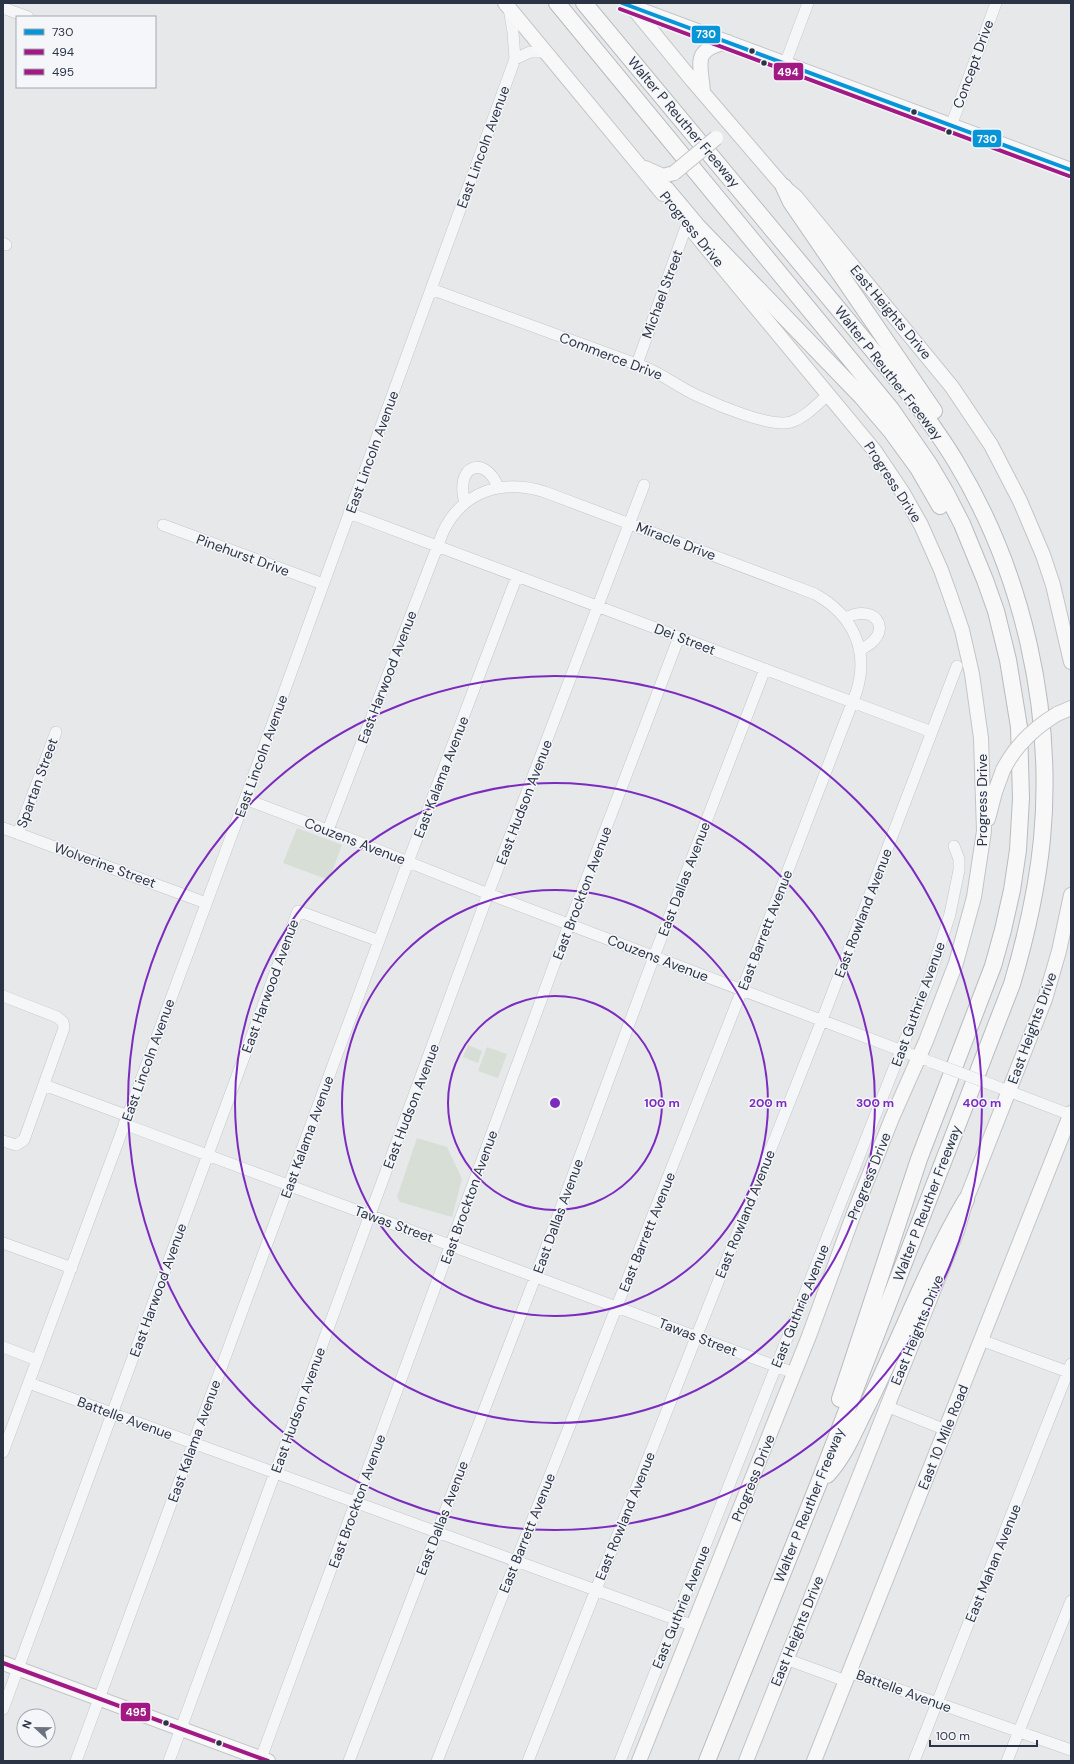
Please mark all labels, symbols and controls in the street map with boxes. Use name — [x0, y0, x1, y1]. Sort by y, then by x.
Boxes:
legend — [16, 16, 156, 88]
street label: Concept Drive — [949, 17, 997, 111]
text: 730 — [52, 24, 73, 40]
line badge: 730 — [691, 25, 721, 44]
text: 730 — [696, 27, 716, 41]
text: 494 — [52, 44, 74, 60]
unlabelled marker — [747, 46, 757, 56]
street label: Walter P Reuther Freeway — [624, 53, 744, 191]
unlabelled marker — [759, 58, 769, 68]
line badge: 494 — [773, 62, 804, 81]
text: 495 — [52, 64, 74, 80]
text: 494 — [777, 65, 799, 79]
street label: East Lincoln Avenue — [452, 83, 514, 211]
unlabelled marker — [909, 107, 919, 117]
unlabelled marker — [944, 127, 954, 137]
line badge: 730 — [972, 129, 1002, 148]
text: 730 — [977, 132, 997, 146]
street label: Progress Drive — [656, 187, 728, 271]
street label: Michael Street — [638, 247, 686, 341]
street label: East Heights Drive — [846, 261, 936, 363]
street label: Walter P Reuther Freeway — [831, 302, 947, 444]
street label: Commerce Drive — [557, 328, 665, 384]
street label: East Lincoln Avenue — [341, 388, 403, 516]
street label: Progress Drive — [860, 438, 926, 526]
street label: Miracle Drive — [634, 518, 718, 564]
street label: Pinehurst Drive — [194, 530, 292, 580]
street label: East Harwood Avenue — [353, 608, 421, 746]
street label: Dei Street — [652, 619, 718, 659]
street label: East Lincoln Avenue — [230, 692, 292, 820]
street label: East Kalama Avenue — [409, 713, 473, 840]
street label: Spartan Street — [12, 736, 62, 830]
street label: East Hudson Avenue — [492, 737, 556, 867]
street label: Progress Drive — [973, 754, 991, 846]
street label: Couzens Avenue — [302, 813, 408, 869]
street label: East Dallas Avenue — [654, 819, 714, 939]
street label: East Brockton Avenue — [548, 824, 616, 962]
street label: Wolverine Street — [52, 838, 158, 892]
street label: East Rowland Avenue — [830, 846, 896, 980]
street label: East Barrett Avenue — [734, 867, 796, 993]
street label: East Harwood Avenue — [237, 917, 303, 1055]
street label: Couzens Avenue — [605, 930, 711, 986]
street label: East Guthrie Avenue — [887, 939, 949, 1069]
street label: East Heights Drive — [1003, 970, 1061, 1086]
street label: East Lincoln Avenue — [117, 996, 179, 1124]
street label: East Hudson Avenue — [379, 1041, 443, 1171]
street label: East Kalama Avenue — [276, 1073, 338, 1201]
text: 100 m — [644, 1095, 680, 1111]
text: 200 m — [749, 1095, 787, 1111]
text: 300 m — [856, 1095, 894, 1111]
text: 400 m — [963, 1095, 1001, 1111]
centre of rings — [548, 1096, 562, 1110]
street label: Walter P Reuther Freeway — [889, 1122, 965, 1283]
street label: East Brockton Avenue — [436, 1128, 502, 1266]
street label: Progress Drive — [843, 1130, 895, 1222]
street label: East Rowland Avenue — [711, 1147, 779, 1281]
street label: East Dallas Avenue — [529, 1156, 587, 1276]
street label: East Barrett Avenue — [615, 1169, 679, 1295]
street label: Tawas Street — [352, 1201, 436, 1247]
street label: East Harwood Avenue — [125, 1221, 191, 1359]
street label: East Guthrie Avenue — [767, 1242, 833, 1370]
street label: East Heights Drive — [887, 1272, 947, 1388]
street label: Tawas Street — [656, 1314, 740, 1360]
street label: East Hudson Avenue — [267, 1345, 329, 1475]
street label: East Kalama Avenue — [163, 1377, 225, 1505]
street label: East 10 Mile Road — [914, 1382, 972, 1492]
street label: Battelle Avenue — [75, 1392, 175, 1444]
street label: Walter P Reuther Freeway — [770, 1425, 848, 1585]
street label: East Brockton Avenue — [324, 1432, 390, 1570]
street label: Progress Drive — [727, 1432, 779, 1524]
street label: East Rowland Avenue — [591, 1449, 659, 1583]
street label: East Dallas Avenue — [412, 1458, 472, 1578]
street label: East Barrett Avenue — [495, 1470, 559, 1596]
street label: East Mahan Avenue — [961, 1501, 1025, 1625]
street label: East Guthrie Avenue — [648, 1543, 714, 1671]
street label: East Heights Drive — [767, 1573, 827, 1689]
street label: Battelle Avenue — [854, 1665, 954, 1717]
line badge: 495 — [120, 1702, 151, 1722]
text: 495 — [126, 1705, 147, 1719]
north arrow — [16, 1708, 56, 1748]
text: N — [19, 1718, 35, 1731]
unlabelled marker — [161, 1718, 171, 1728]
scale bar — [930, 1722, 1037, 1748]
text: 100 m — [936, 1728, 970, 1744]
unlabelled marker — [214, 1738, 224, 1748]

